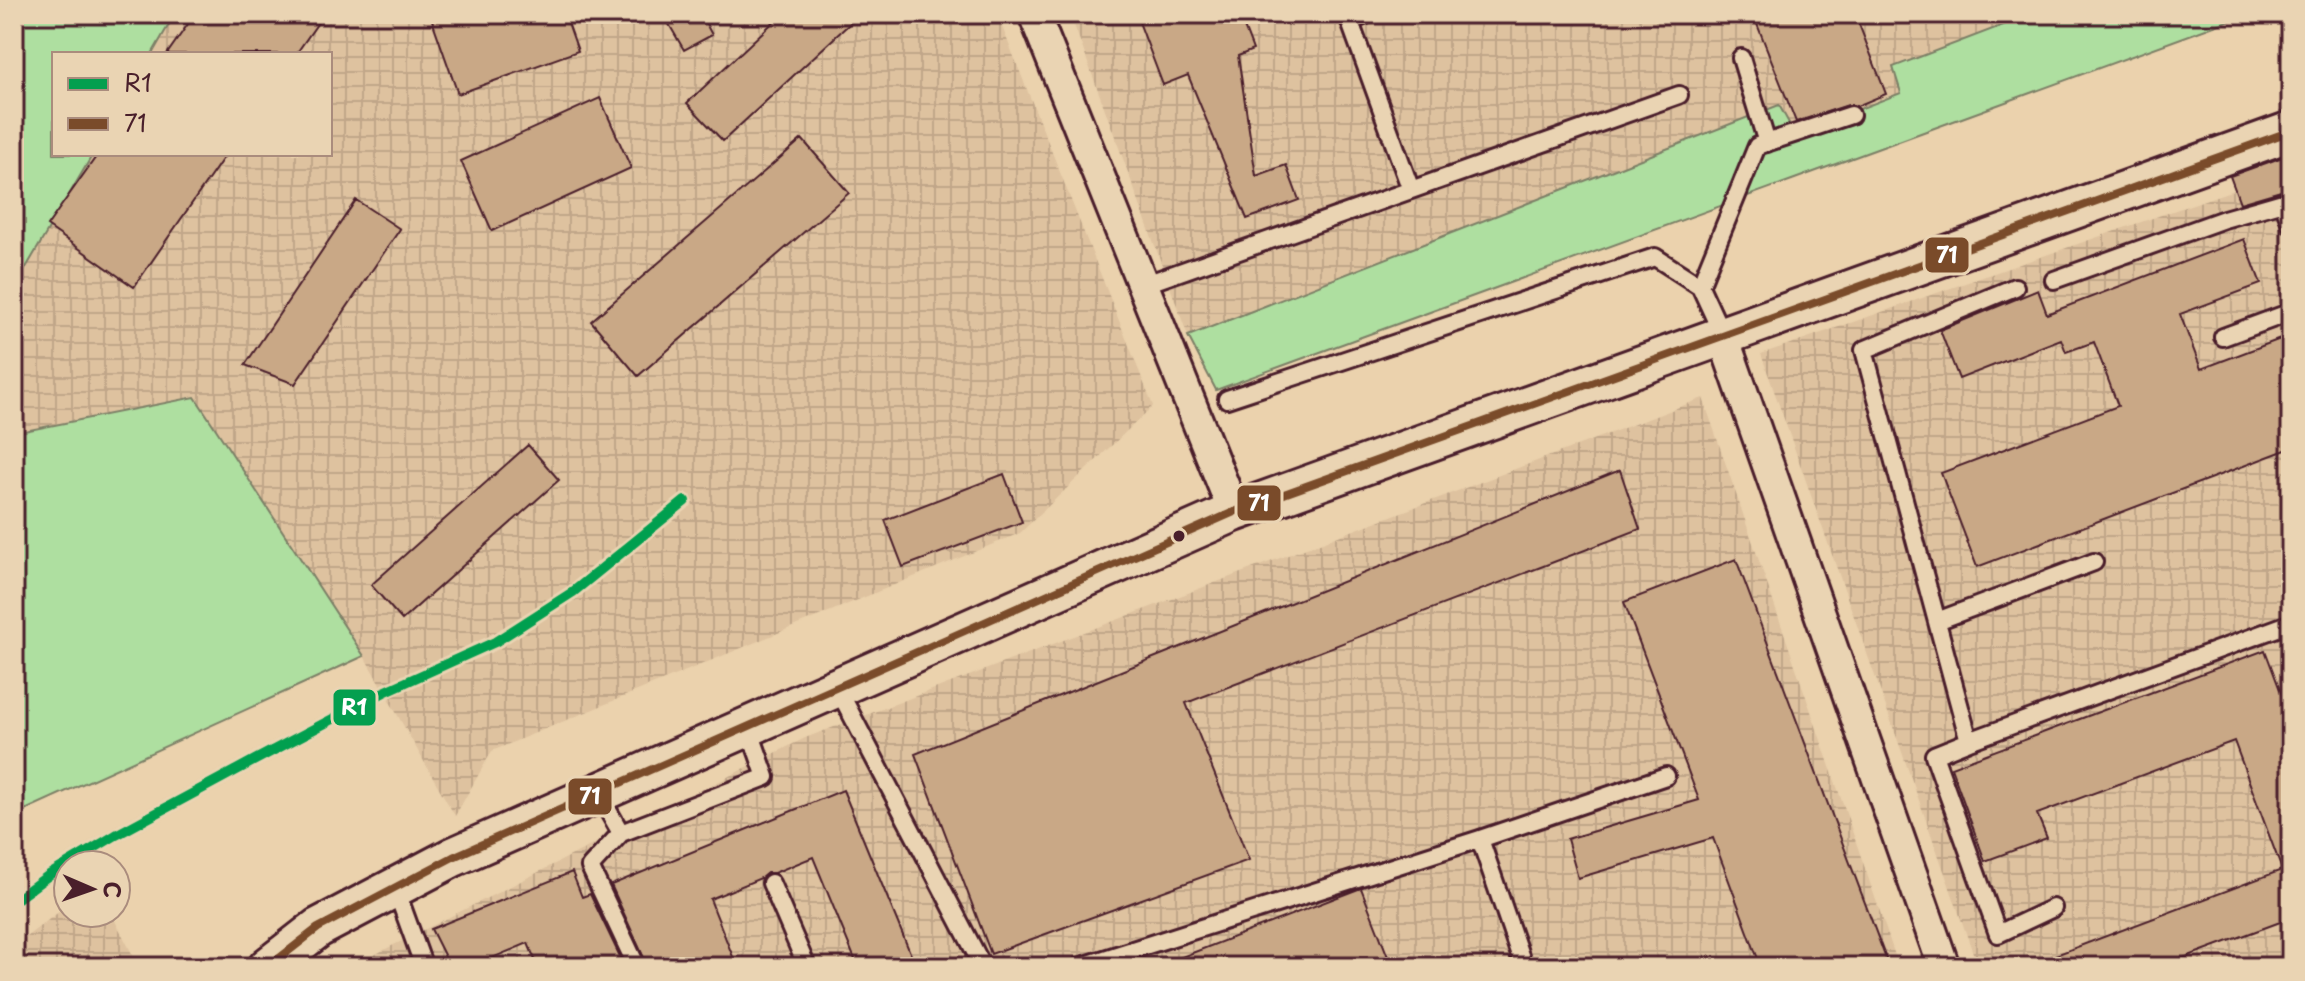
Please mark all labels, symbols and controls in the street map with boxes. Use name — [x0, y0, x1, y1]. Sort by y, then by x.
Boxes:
legend — [52, 52, 332, 156]
text: R1 — [124, 64, 152, 100]
text: 71 — [124, 104, 147, 140]
line badge: 71 — [1924, 236, 1970, 274]
text: 71 — [1936, 237, 1958, 270]
line badge: 71 — [1236, 484, 1282, 522]
text: 71 — [1248, 485, 1270, 518]
unlabelled marker — [1171, 528, 1187, 544]
line badge: R1 — [332, 688, 377, 727]
text: R1 — [341, 689, 367, 722]
line badge: 71 — [567, 777, 613, 816]
text: 71 — [579, 778, 601, 811]
north arrow — [52, 849, 132, 929]
text: С — [97, 881, 130, 899]

